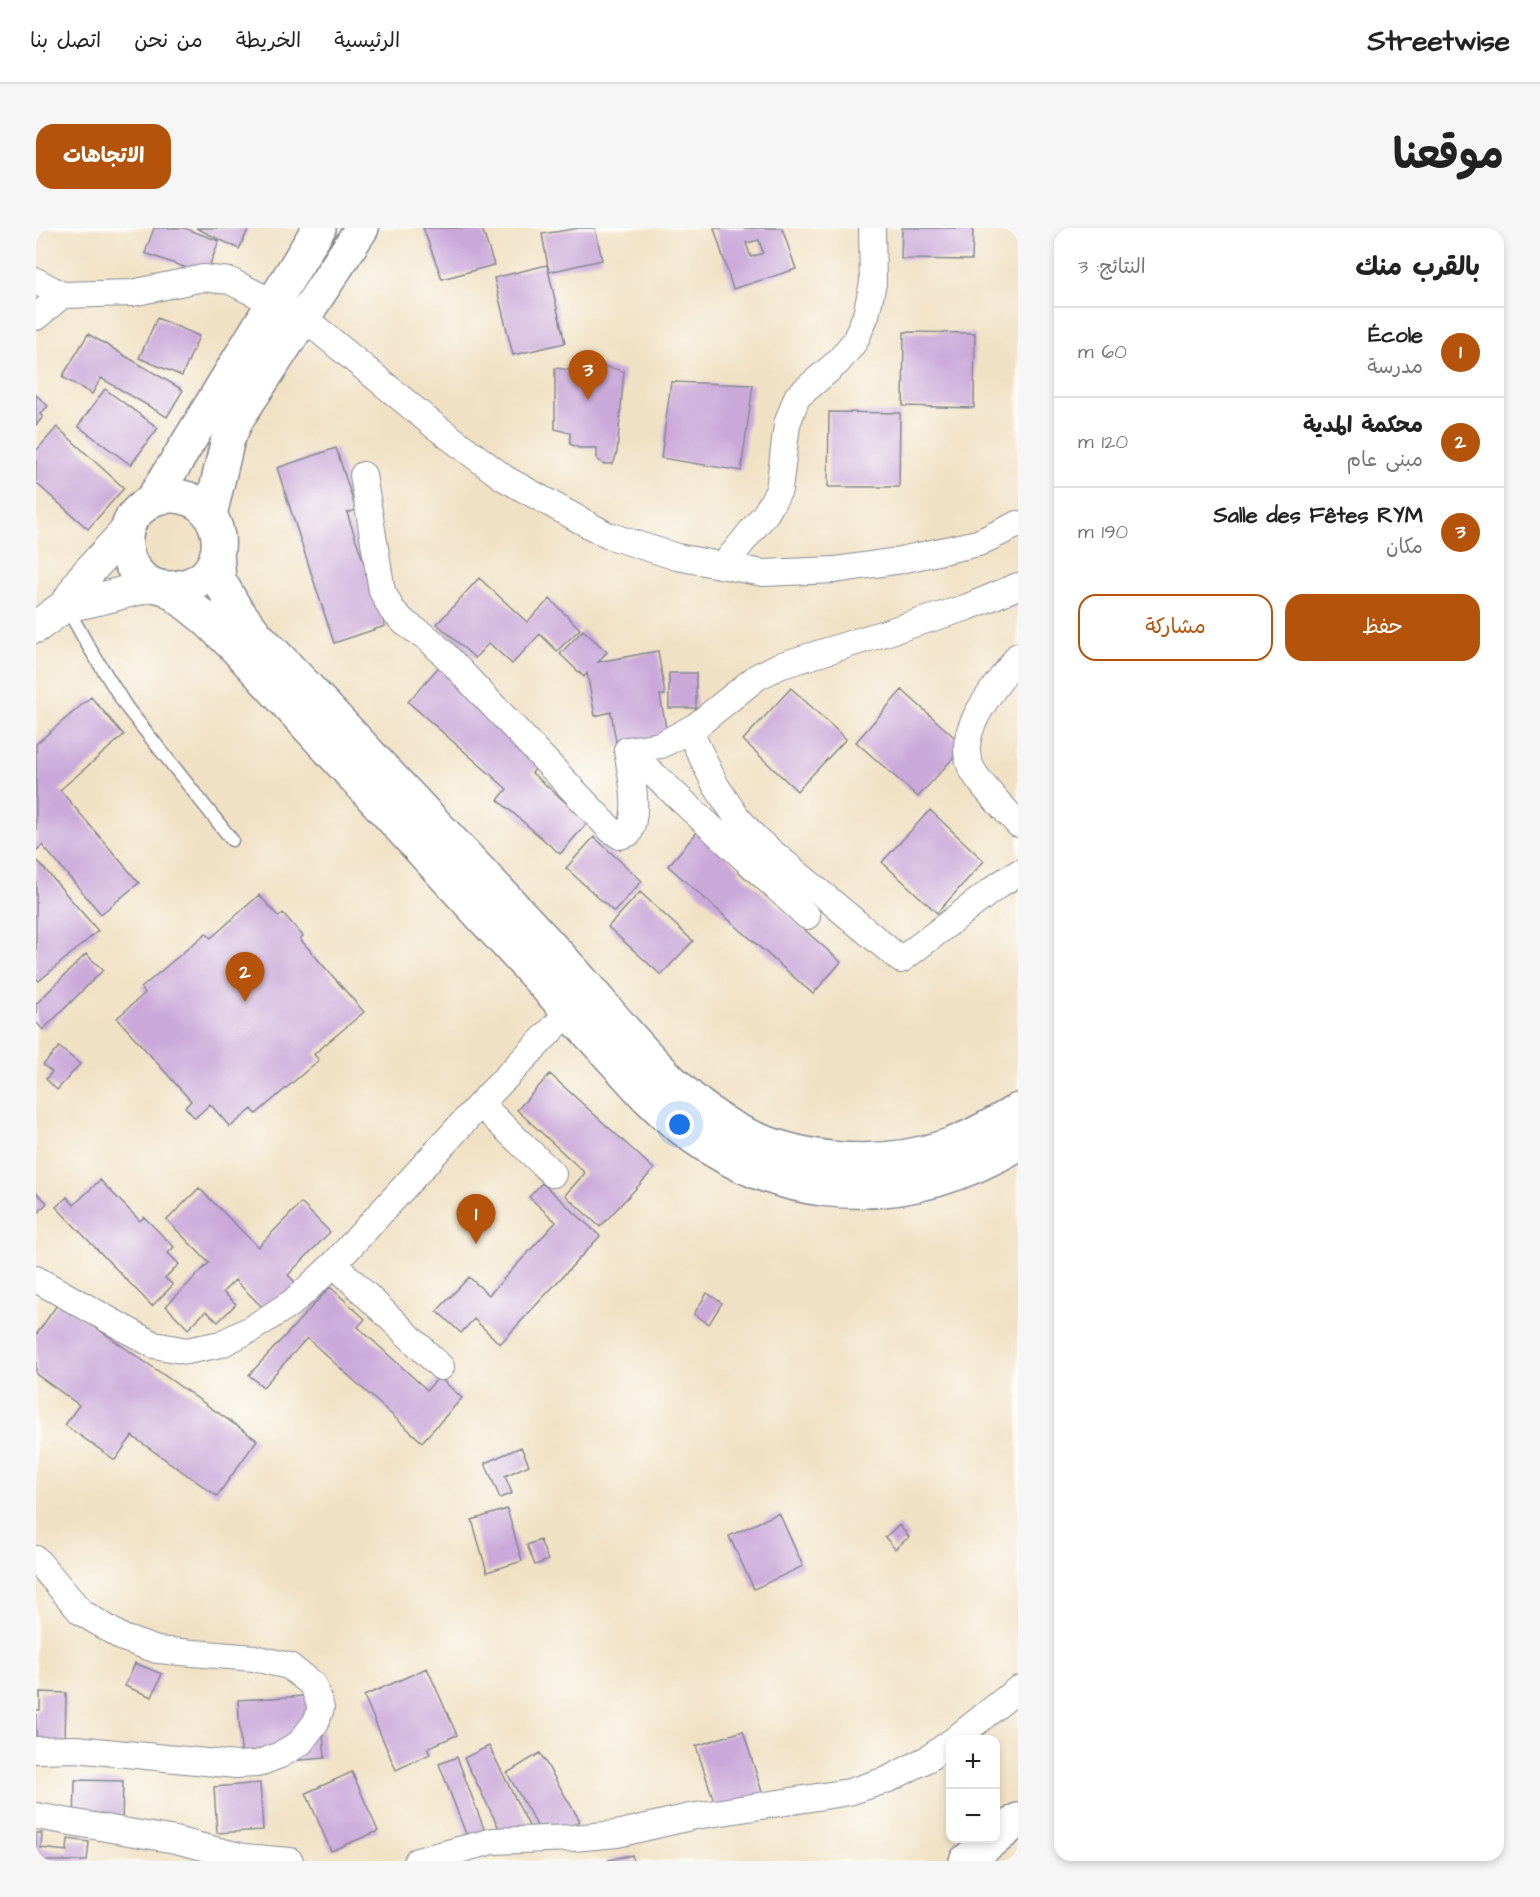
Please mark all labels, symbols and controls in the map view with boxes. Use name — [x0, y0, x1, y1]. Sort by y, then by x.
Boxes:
text: Streetwise — [1368, 22, 1510, 61]
text: اتصل بنا — [30, 26, 101, 55]
text: من نحن — [134, 26, 203, 55]
text: الخريطة — [236, 26, 301, 55]
text: الرئيسية — [334, 26, 400, 55]
button: الاتجاهات — [36, 124, 171, 189]
text: موقعنا — [1393, 127, 1504, 185]
text: بالقرب منك — [1356, 249, 1480, 285]
text: النتائج: 3 — [1078, 253, 1146, 281]
text: École — [1368, 320, 1423, 351]
text: 60 m — [1078, 338, 1127, 366]
text: 1 — [1459, 338, 1462, 366]
pin: 3 — [568, 350, 608, 400]
text: مدرسة — [1367, 353, 1423, 381]
text: محكمة المدية — [1303, 410, 1423, 441]
text: 120 m — [1078, 428, 1128, 456]
text: 2 — [1455, 428, 1466, 456]
text: مبنى عام — [1346, 446, 1423, 474]
text: Salle des Fêtes RYM — [1214, 500, 1423, 531]
text: 190 m — [1078, 518, 1128, 546]
text: 3 — [1455, 518, 1466, 546]
text: مكان — [1386, 533, 1423, 561]
button: مشاركة — [1078, 594, 1273, 661]
button: حفظ — [1285, 594, 1480, 661]
pin: 2 — [226, 952, 264, 1002]
your location — [665, 1110, 694, 1139]
pin: 1 — [456, 1194, 496, 1244]
map controls — [946, 1735, 1000, 1843]
button: + — [946, 1735, 1000, 1789]
button: − — [946, 1789, 1000, 1843]

